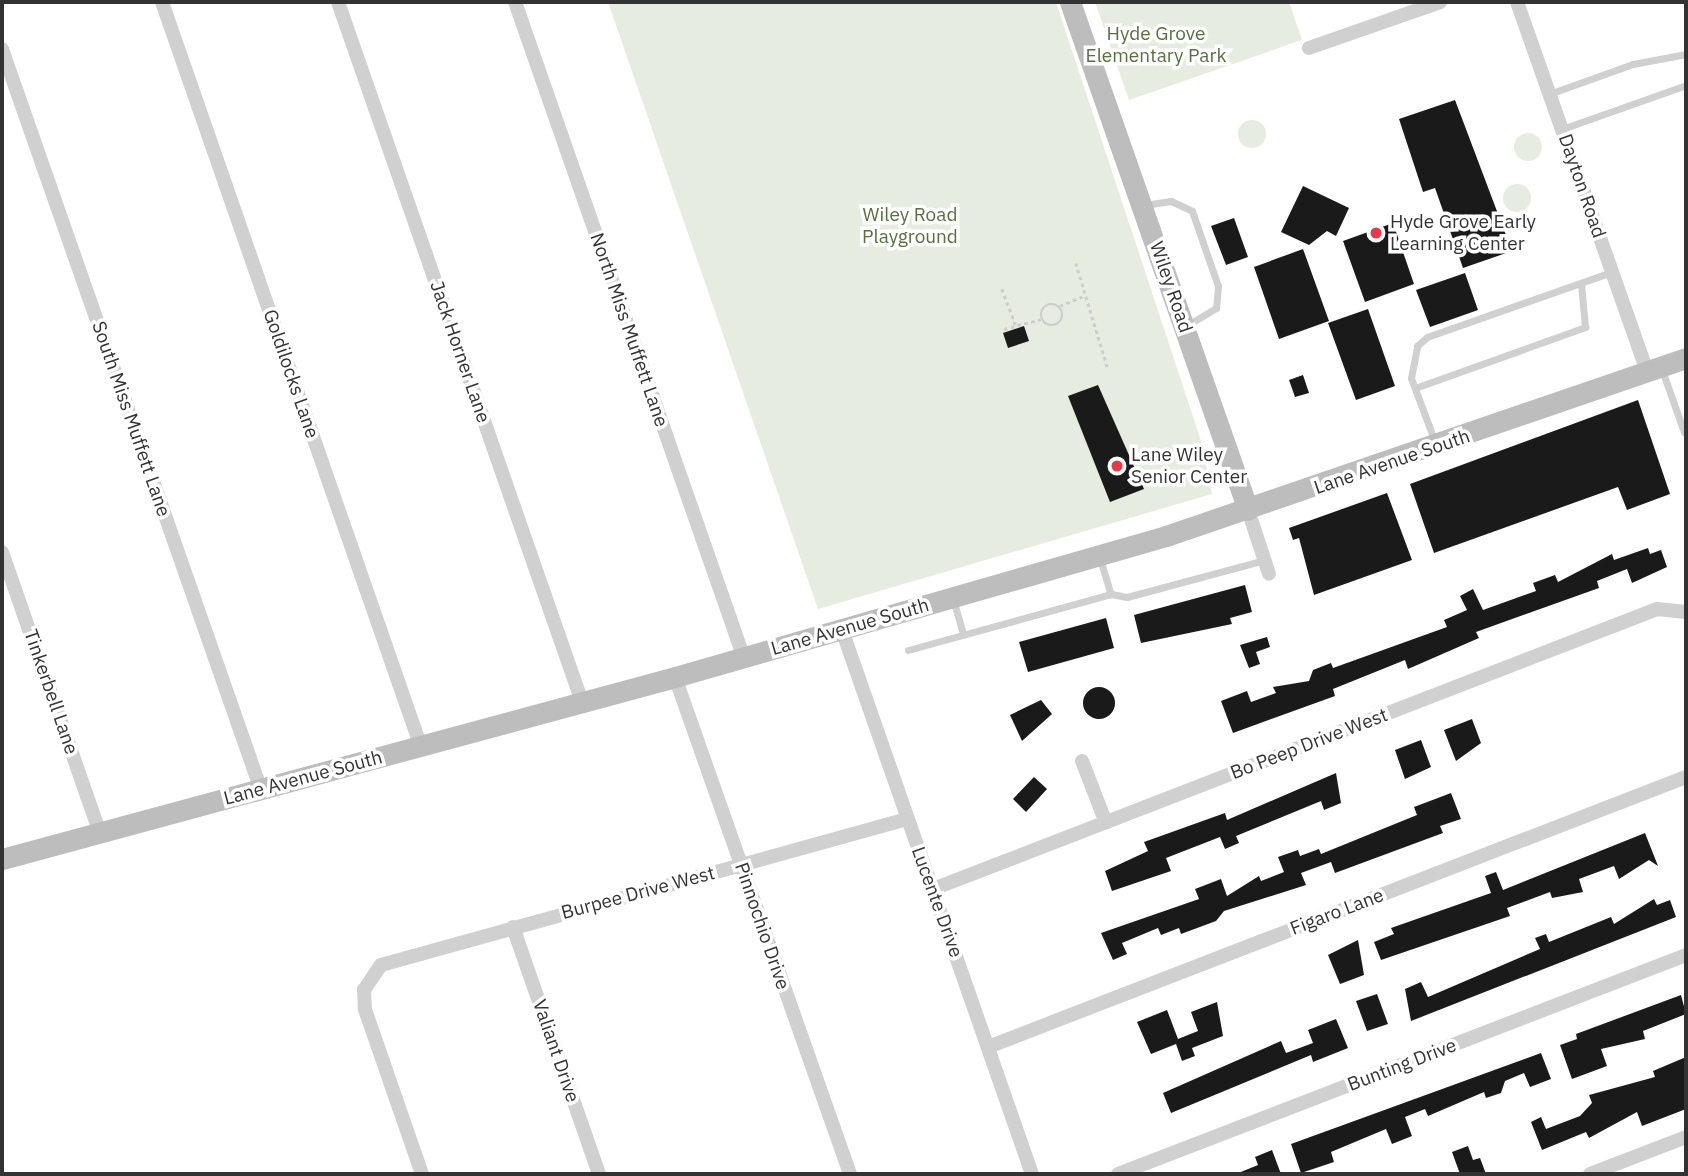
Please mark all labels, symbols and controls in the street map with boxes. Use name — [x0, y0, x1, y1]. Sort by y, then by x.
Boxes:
park label: Hyde Grove Elementary Park — [1086, 23, 1226, 67]
street label: Dayton Road — [1554, 131, 1610, 241]
park label: Wiley Road Playground — [862, 204, 958, 248]
place label: Hyde Grove Early Learning Center — [1390, 211, 1536, 255]
marker: Hyde Grove Early Learning Center — [1368, 225, 1384, 241]
street label: North Miss Muffett Lane — [585, 230, 673, 430]
street label: Wiley Road — [1145, 238, 1197, 336]
street label: Jack Horner Lane — [425, 278, 495, 426]
street label: Goldilocks Lane — [258, 307, 324, 441]
street label: South Miss Muffett Lane — [87, 318, 175, 520]
street label: Lane Avenue South — [1311, 425, 1473, 499]
place label: Lane Wiley Senior Center — [1131, 444, 1247, 488]
marker: Lane Wiley Senior Center — [1109, 458, 1125, 474]
street label: Lane Avenue South — [768, 594, 932, 660]
street label: Tinkerbell Lane — [19, 627, 83, 757]
street label: Bo Peep Drive West — [1227, 704, 1391, 784]
street label: Lane Avenue South — [221, 746, 385, 810]
street label: Lucente Drive — [906, 843, 968, 961]
street label: Pinnochio Drive — [730, 860, 794, 992]
street label: Burpee Drive West — [559, 862, 717, 924]
street label: Figaro Lane — [1287, 884, 1387, 940]
street label: Valiant Drive — [528, 997, 584, 1105]
street label: Bunting Drive — [1344, 1034, 1460, 1096]

